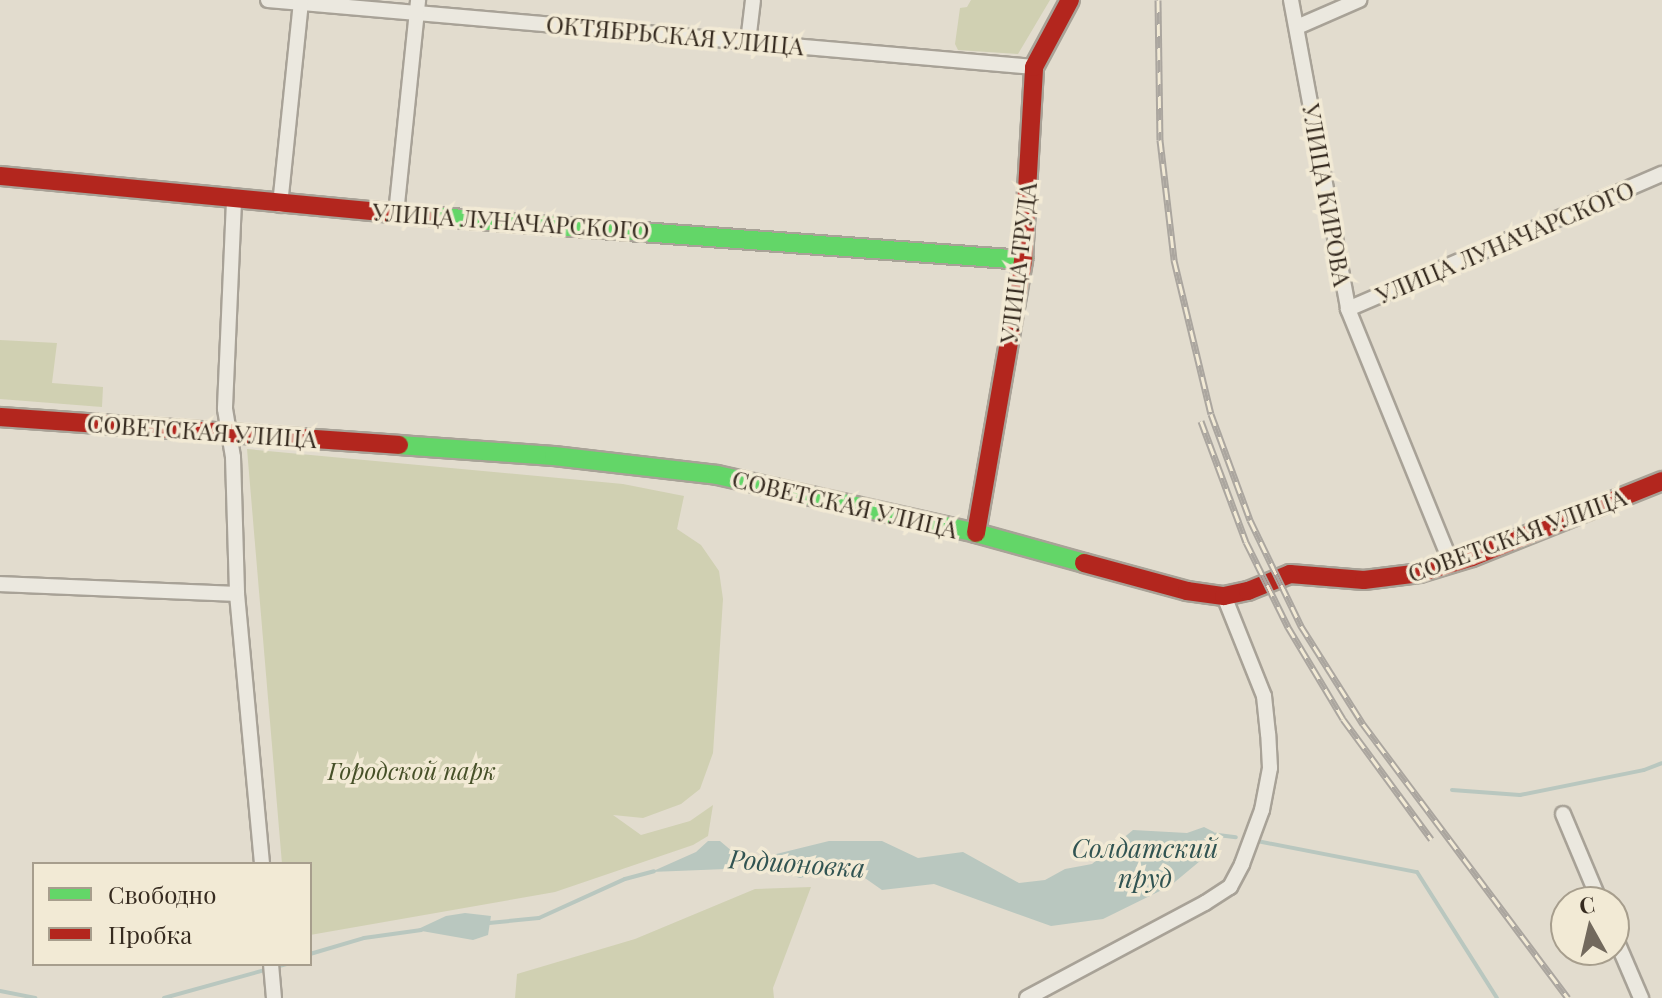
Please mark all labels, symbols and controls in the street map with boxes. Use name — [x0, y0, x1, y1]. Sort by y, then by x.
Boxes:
street label: ОКТЯБРЬСКАЯ УЛИЦА — [545, 9, 805, 61]
street label: УЛИЦА КИРОВА — [1297, 101, 1357, 289]
street label: УЛИЦА ЛУНАЧАРСКОГО — [1372, 175, 1638, 309]
street label: УЛИЦА ТРУДА — [994, 181, 1042, 345]
street label: УЛИЦА ЛУНАЧАРСКОГО — [372, 197, 650, 245]
street label: СОВЕТСКАЯ УЛИЦА — [86, 409, 318, 453]
street label: СОВЕТСКАЯ УЛИЦА — [730, 464, 960, 544]
street label: СОВЕТСКАЯ УЛИЦА — [1404, 482, 1630, 588]
park label: Городской парк — [328, 757, 496, 785]
water label: Солдатский пруд — [1072, 832, 1218, 894]
water label: Родионовка — [728, 843, 866, 883]
legend — [32, 862, 312, 966]
text: Свободно — [108, 878, 216, 910]
north arrow — [1550, 886, 1630, 966]
text: С — [1577, 888, 1597, 920]
text: Пробка — [108, 918, 192, 950]

